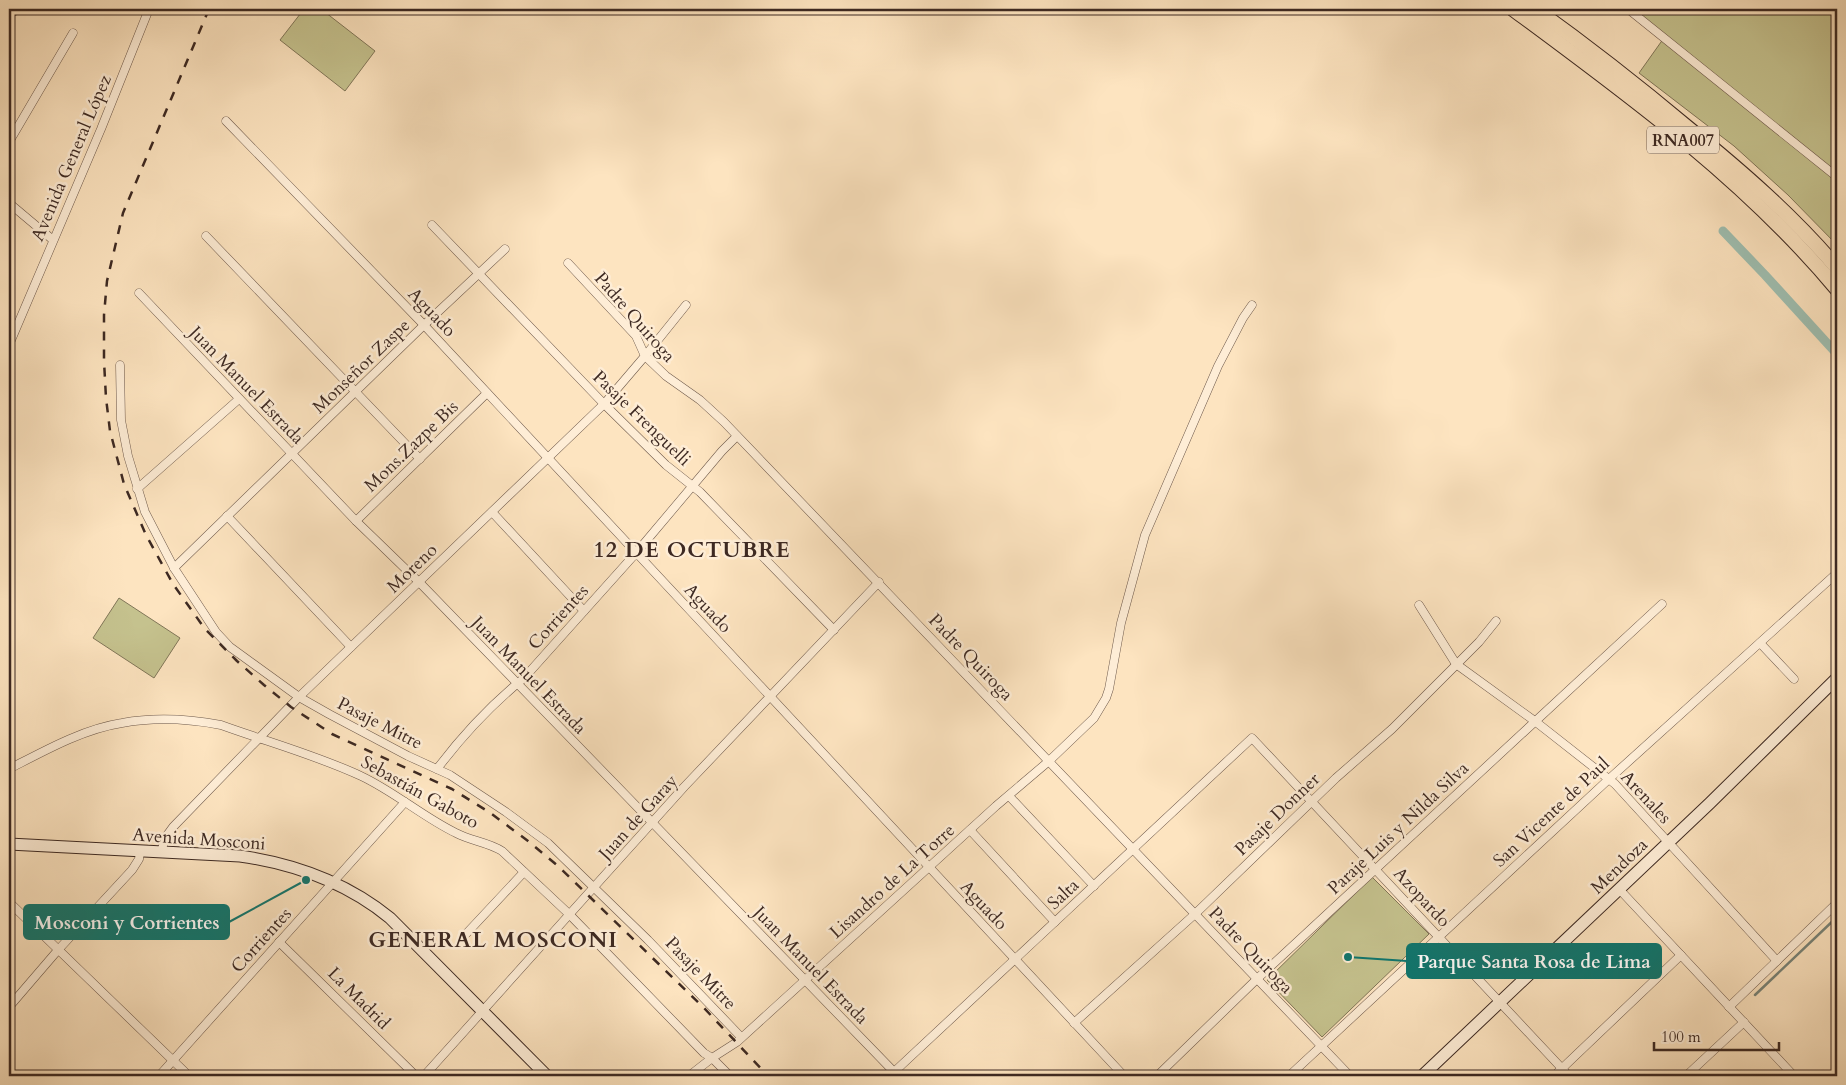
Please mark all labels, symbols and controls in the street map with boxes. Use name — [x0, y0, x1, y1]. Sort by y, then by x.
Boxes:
street label: Avenida General López — [25, 71, 118, 245]
road number: RNA007 — [1647, 126, 1719, 154]
street label: Padre Quiroga — [588, 267, 681, 368]
street label: Aguado — [402, 282, 462, 343]
street label: Monseñor Zaspe — [307, 313, 416, 419]
street label: Juan Manuel Estrada — [181, 318, 310, 450]
street label: Pasaje Frenguelli — [587, 365, 696, 472]
street label: Mons.Zazpe Bis — [359, 395, 464, 498]
district label: 12 DE OCTUBRE — [593, 535, 791, 565]
street label: Moreno — [382, 538, 443, 599]
street label: Aguado — [678, 578, 737, 639]
street label: Corrientes — [522, 579, 594, 655]
street label: Juan Manuel Estrada — [463, 608, 592, 740]
street label: Padre Quiroga — [923, 608, 1019, 707]
street label: Pasaje Mitre — [333, 691, 427, 756]
street label: Sebastián Gaboto — [356, 750, 483, 835]
street label: San Vicente de Paul — [1488, 751, 1615, 873]
street label: Paraje Luis y Nilda Silva — [1322, 756, 1475, 900]
street label: Arenales — [1615, 765, 1677, 829]
street label: Pasaje Donner — [1229, 767, 1326, 862]
street label: Juan de Garay — [591, 769, 684, 868]
street label: Lisandro de La Torre — [824, 818, 961, 945]
street label: Avenida Mosconi — [131, 822, 266, 857]
street label: Mendoza — [1585, 833, 1654, 900]
street label: Azopardo — [1387, 862, 1456, 933]
street label: Salta — [1042, 873, 1085, 915]
street label: Aguado — [954, 875, 1013, 936]
street label: Juan Manuel Estrada — [745, 898, 874, 1030]
street label: Padre Quiroga — [1203, 901, 1299, 1000]
street label: Corrientes — [225, 902, 297, 978]
callout: Mosconi y Corrientes — [24, 905, 229, 939]
text: Mosconi y Corrientes — [34, 910, 220, 936]
district label: GENERAL MOSCONI — [368, 925, 618, 955]
street label: Pasaje Mitre — [659, 931, 742, 1015]
callout: Parque Santa Rosa de Lima — [1407, 944, 1661, 978]
text: Parque Santa Rosa de Lima — [1417, 949, 1651, 975]
street label: La Madrid — [322, 962, 396, 1035]
scale bar — [1654, 1020, 1778, 1052]
text: 100 m — [1661, 1027, 1701, 1047]

